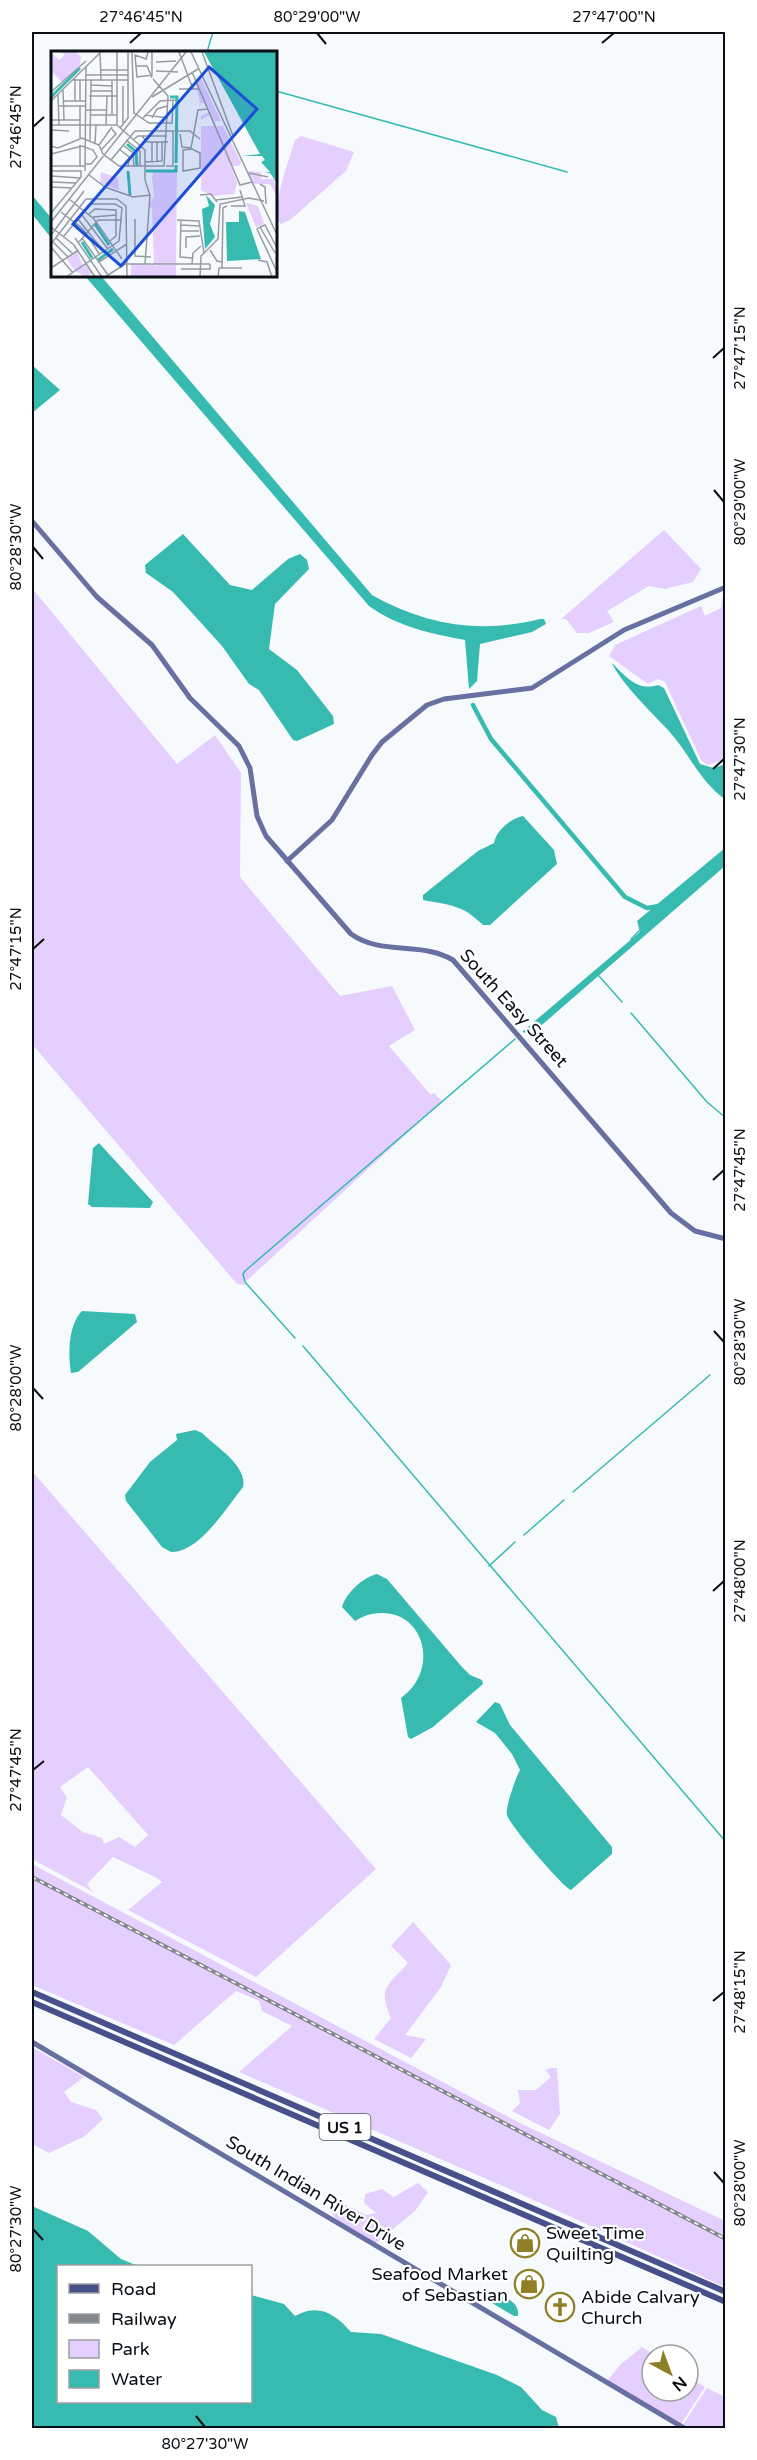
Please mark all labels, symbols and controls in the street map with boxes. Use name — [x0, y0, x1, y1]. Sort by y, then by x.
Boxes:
text: 27°46'45"N — [99, 8, 183, 26]
text: 80°29'00"W — [274, 8, 360, 26]
text: 27°47'00"N — [572, 8, 656, 26]
inset map — [51, 51, 278, 278]
text: 27°46'45"N — [7, 85, 25, 169]
text: 27°47'15"N — [731, 306, 749, 390]
text: 80°29'00"W — [731, 459, 749, 545]
text: 80°28'30"W — [7, 504, 25, 590]
text: 27°47'30"N — [731, 717, 749, 801]
text: 27°47'15"N — [7, 907, 25, 991]
street label: South Easy Street — [455, 944, 573, 1072]
text: 27°47'45"N — [731, 1128, 749, 1212]
text: 80°28'30"W — [731, 1299, 749, 1385]
text: 80°28'00"W — [7, 1345, 25, 1431]
text: 27°48'00"N — [731, 1539, 749, 1623]
text: 27°47'45"N — [7, 1728, 25, 1812]
text: 27°48'15"N — [731, 1950, 749, 2034]
road number: US 1 — [320, 2114, 370, 2140]
street label: South Indian River Drive — [222, 2131, 410, 2255]
text: 80°28'00"W — [731, 2140, 749, 2226]
text: 80°27'30"W — [7, 2186, 25, 2272]
place label: Sweet Time Quilting — [546, 2222, 645, 2265]
shop icon: Sweet Time Quilting — [509, 2227, 541, 2259]
place label: Seafood Market of Sebastian — [371, 2263, 508, 2306]
legend — [57, 2265, 252, 2403]
shop icon: Seafood Market of Sebastian — [513, 2268, 545, 2300]
text: Road — [111, 2278, 156, 2300]
place label: Abide Calvary Church — [581, 2286, 700, 2329]
church icon: Abide Calvary Church — [544, 2291, 576, 2323]
text: Railway — [111, 2308, 177, 2330]
text: Park — [111, 2338, 150, 2360]
north arrow — [640, 2343, 700, 2403]
text: Water — [111, 2368, 162, 2390]
text: N — [668, 2372, 691, 2395]
text: 80°27'30"W — [162, 2435, 248, 2453]

